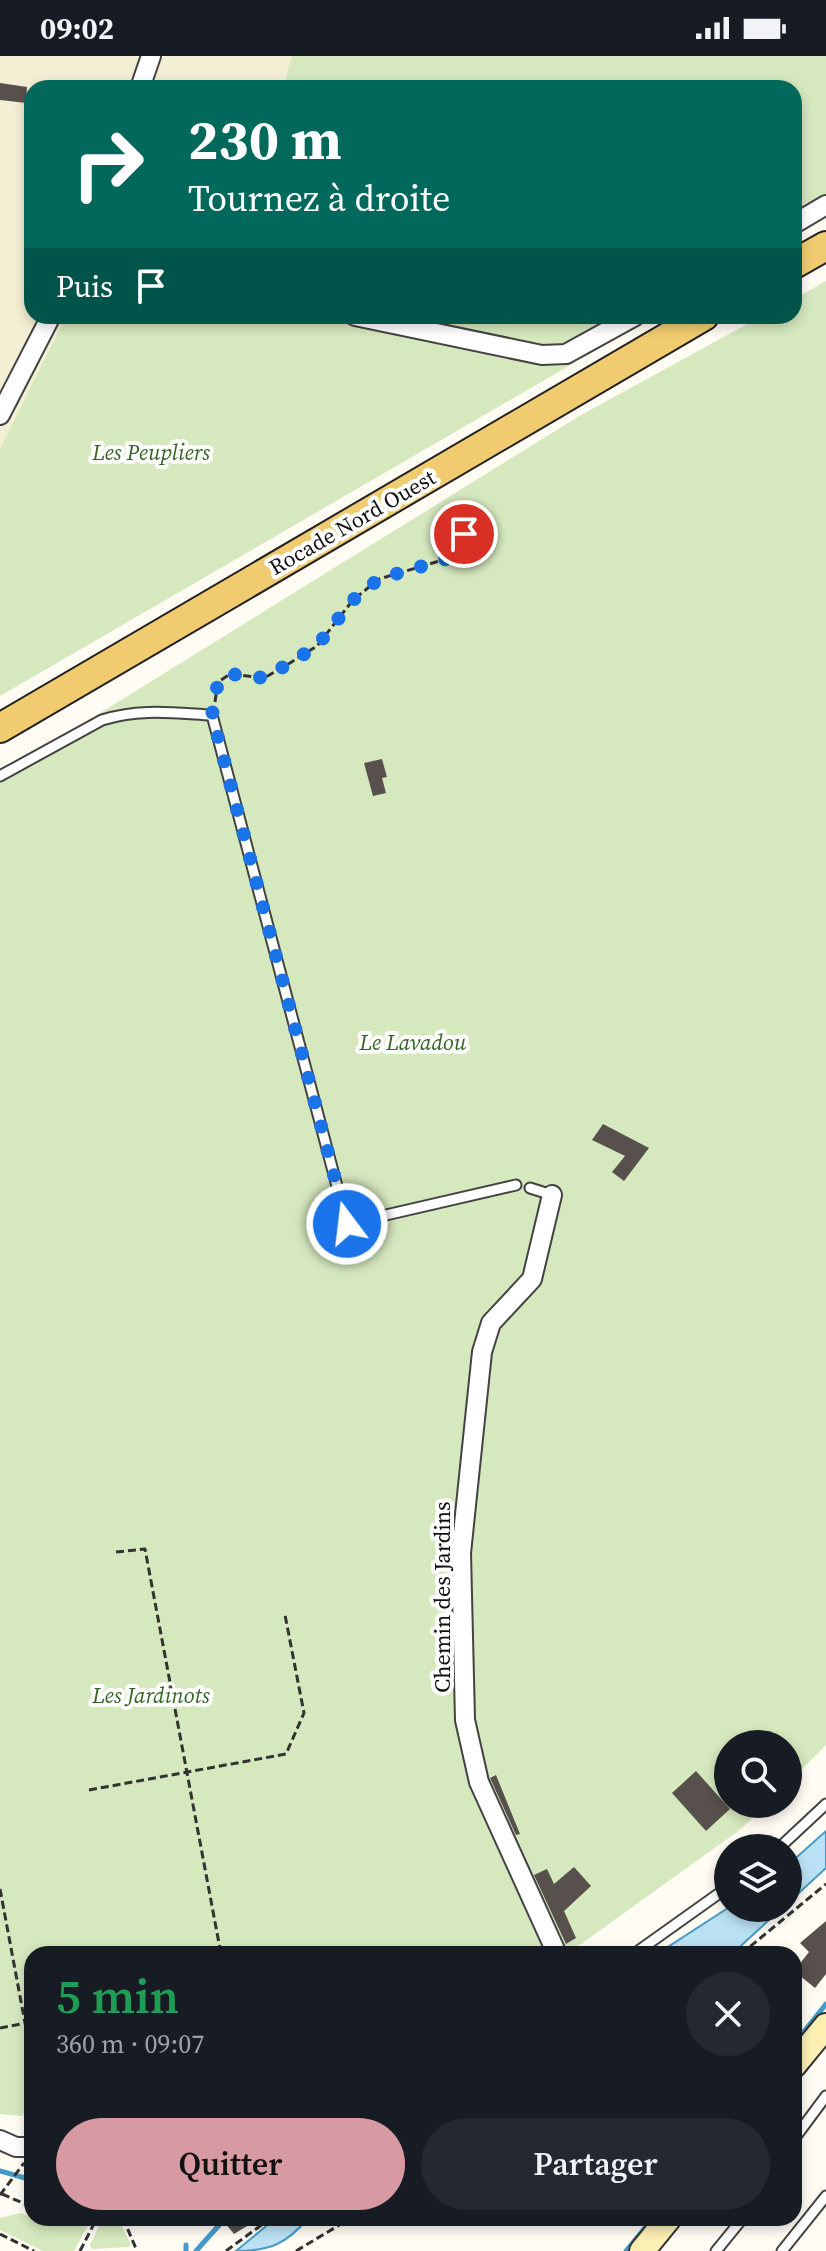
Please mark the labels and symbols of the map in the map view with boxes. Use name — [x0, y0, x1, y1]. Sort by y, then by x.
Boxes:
park label: Les Peupliers — [91, 437, 210, 467]
street label: Rocade Nord Ouest — [263, 462, 442, 582]
pin — [430, 500, 498, 568]
park label: Le Lavadou — [359, 1027, 467, 1057]
position arrow — [305, 1182, 389, 1266]
street label: Chemin des Jardins — [427, 1501, 457, 1693]
park label: Les Jardinots — [91, 1680, 210, 1710]

